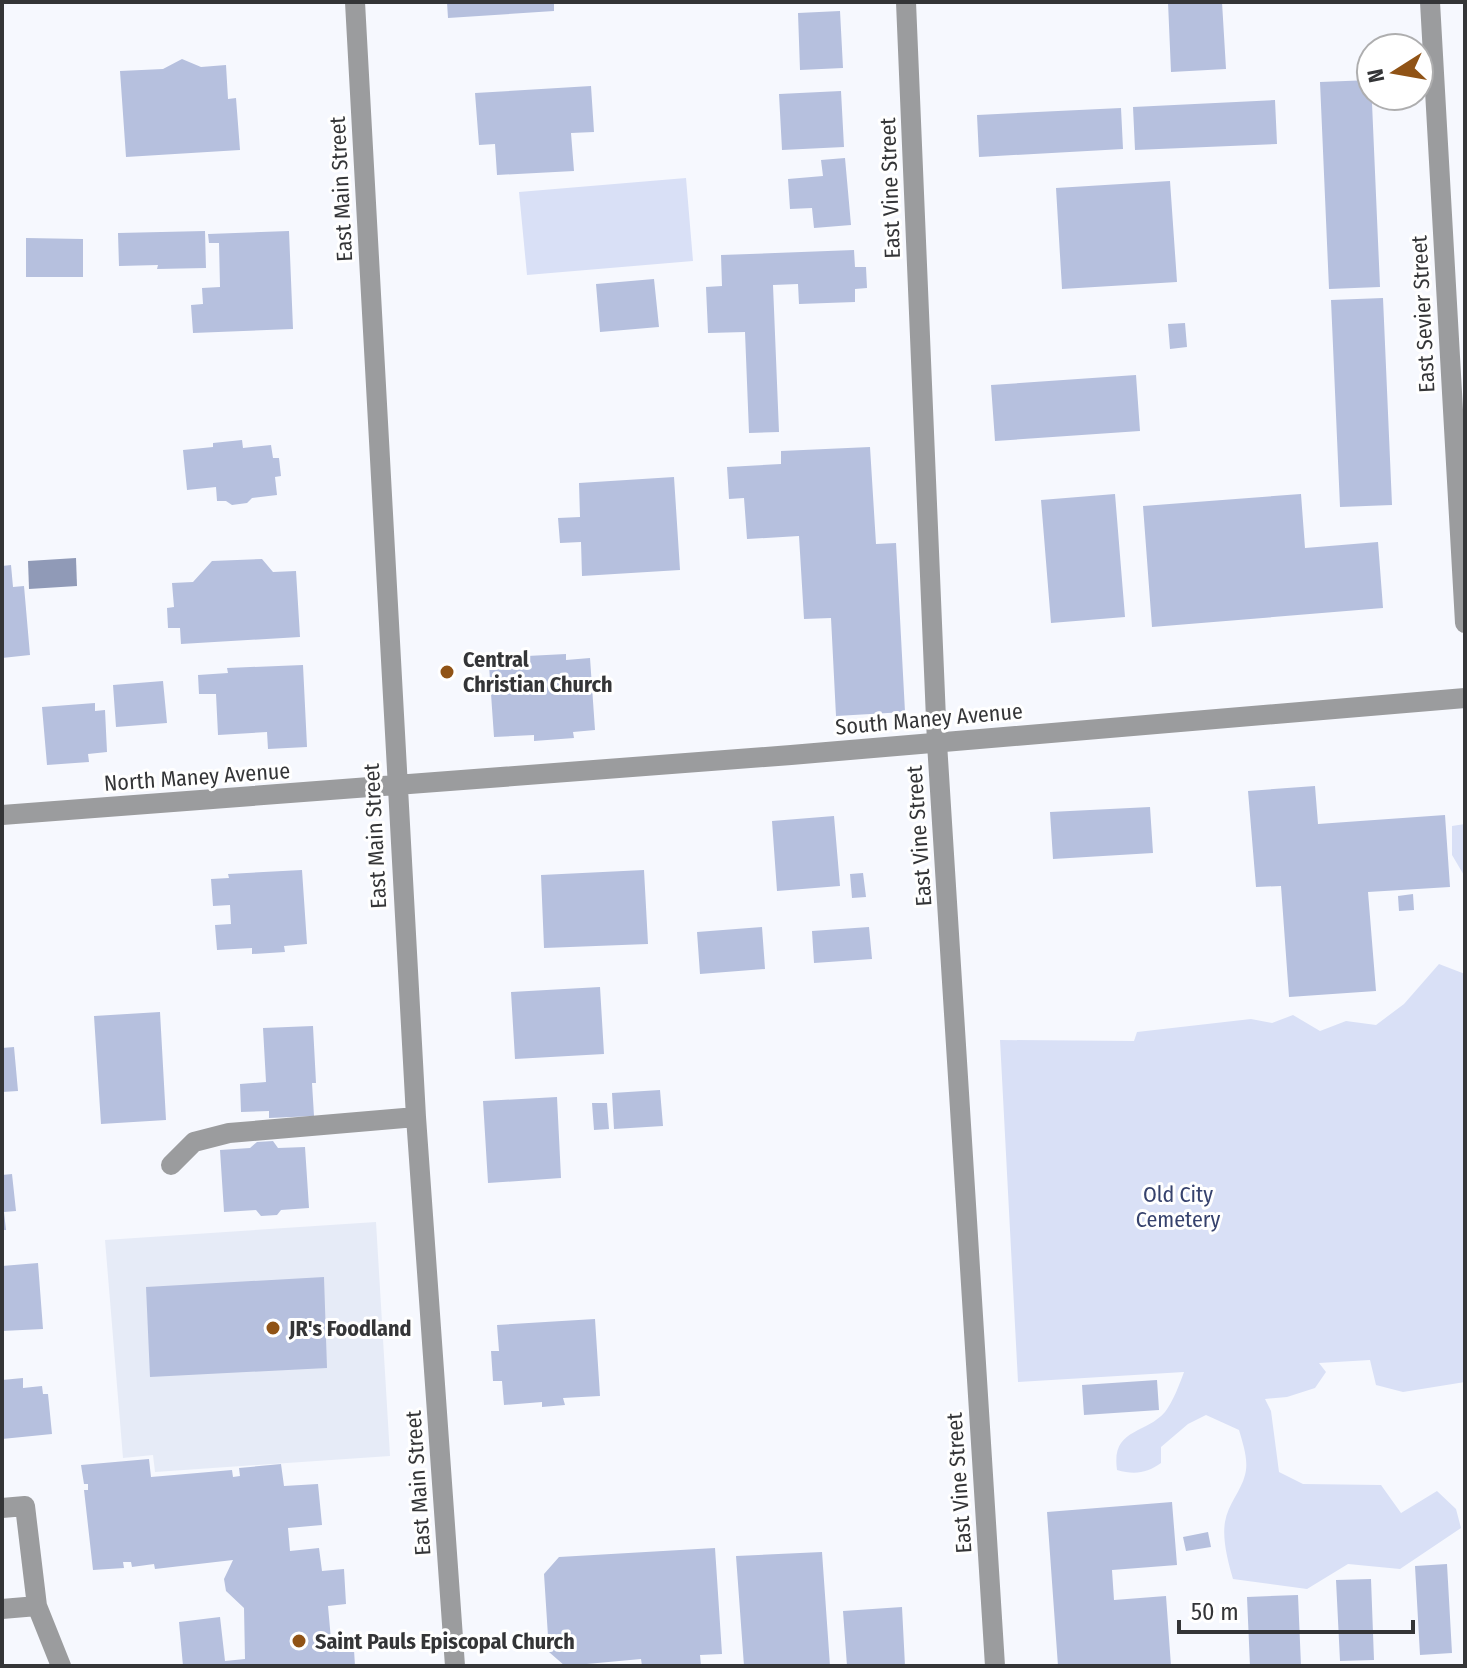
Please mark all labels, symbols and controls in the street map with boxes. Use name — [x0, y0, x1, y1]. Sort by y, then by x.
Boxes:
north arrow — [1355, 32, 1435, 112]
text: N — [1361, 67, 1390, 85]
street label: East Main Street — [324, 115, 358, 262]
street label: East Vine Street — [874, 116, 906, 259]
street label: East Sevier Street — [1405, 234, 1441, 393]
place label: Central Christian Church — [463, 646, 613, 698]
marker: Central Christian Church — [438, 663, 456, 681]
street label: South Maney Avenue — [834, 697, 1024, 741]
street label: North Maney Avenue — [103, 757, 291, 797]
street label: East Main Street — [358, 762, 392, 909]
street label: East Vine Street — [901, 764, 937, 907]
park label: Old City Cemetery — [1136, 1181, 1220, 1233]
place label: JR's Foodland — [288, 1315, 411, 1342]
marker: JR's Foodland — [264, 1319, 282, 1337]
street label: East Main Street — [399, 1409, 437, 1556]
street label: East Vine Street — [941, 1411, 977, 1554]
scale bar — [1179, 1584, 1413, 1634]
text: 50 m — [1191, 1598, 1239, 1626]
place label: Saint Pauls Episcopal Church — [315, 1628, 575, 1655]
marker: Saint Pauls Episcopal Church — [290, 1632, 308, 1650]

